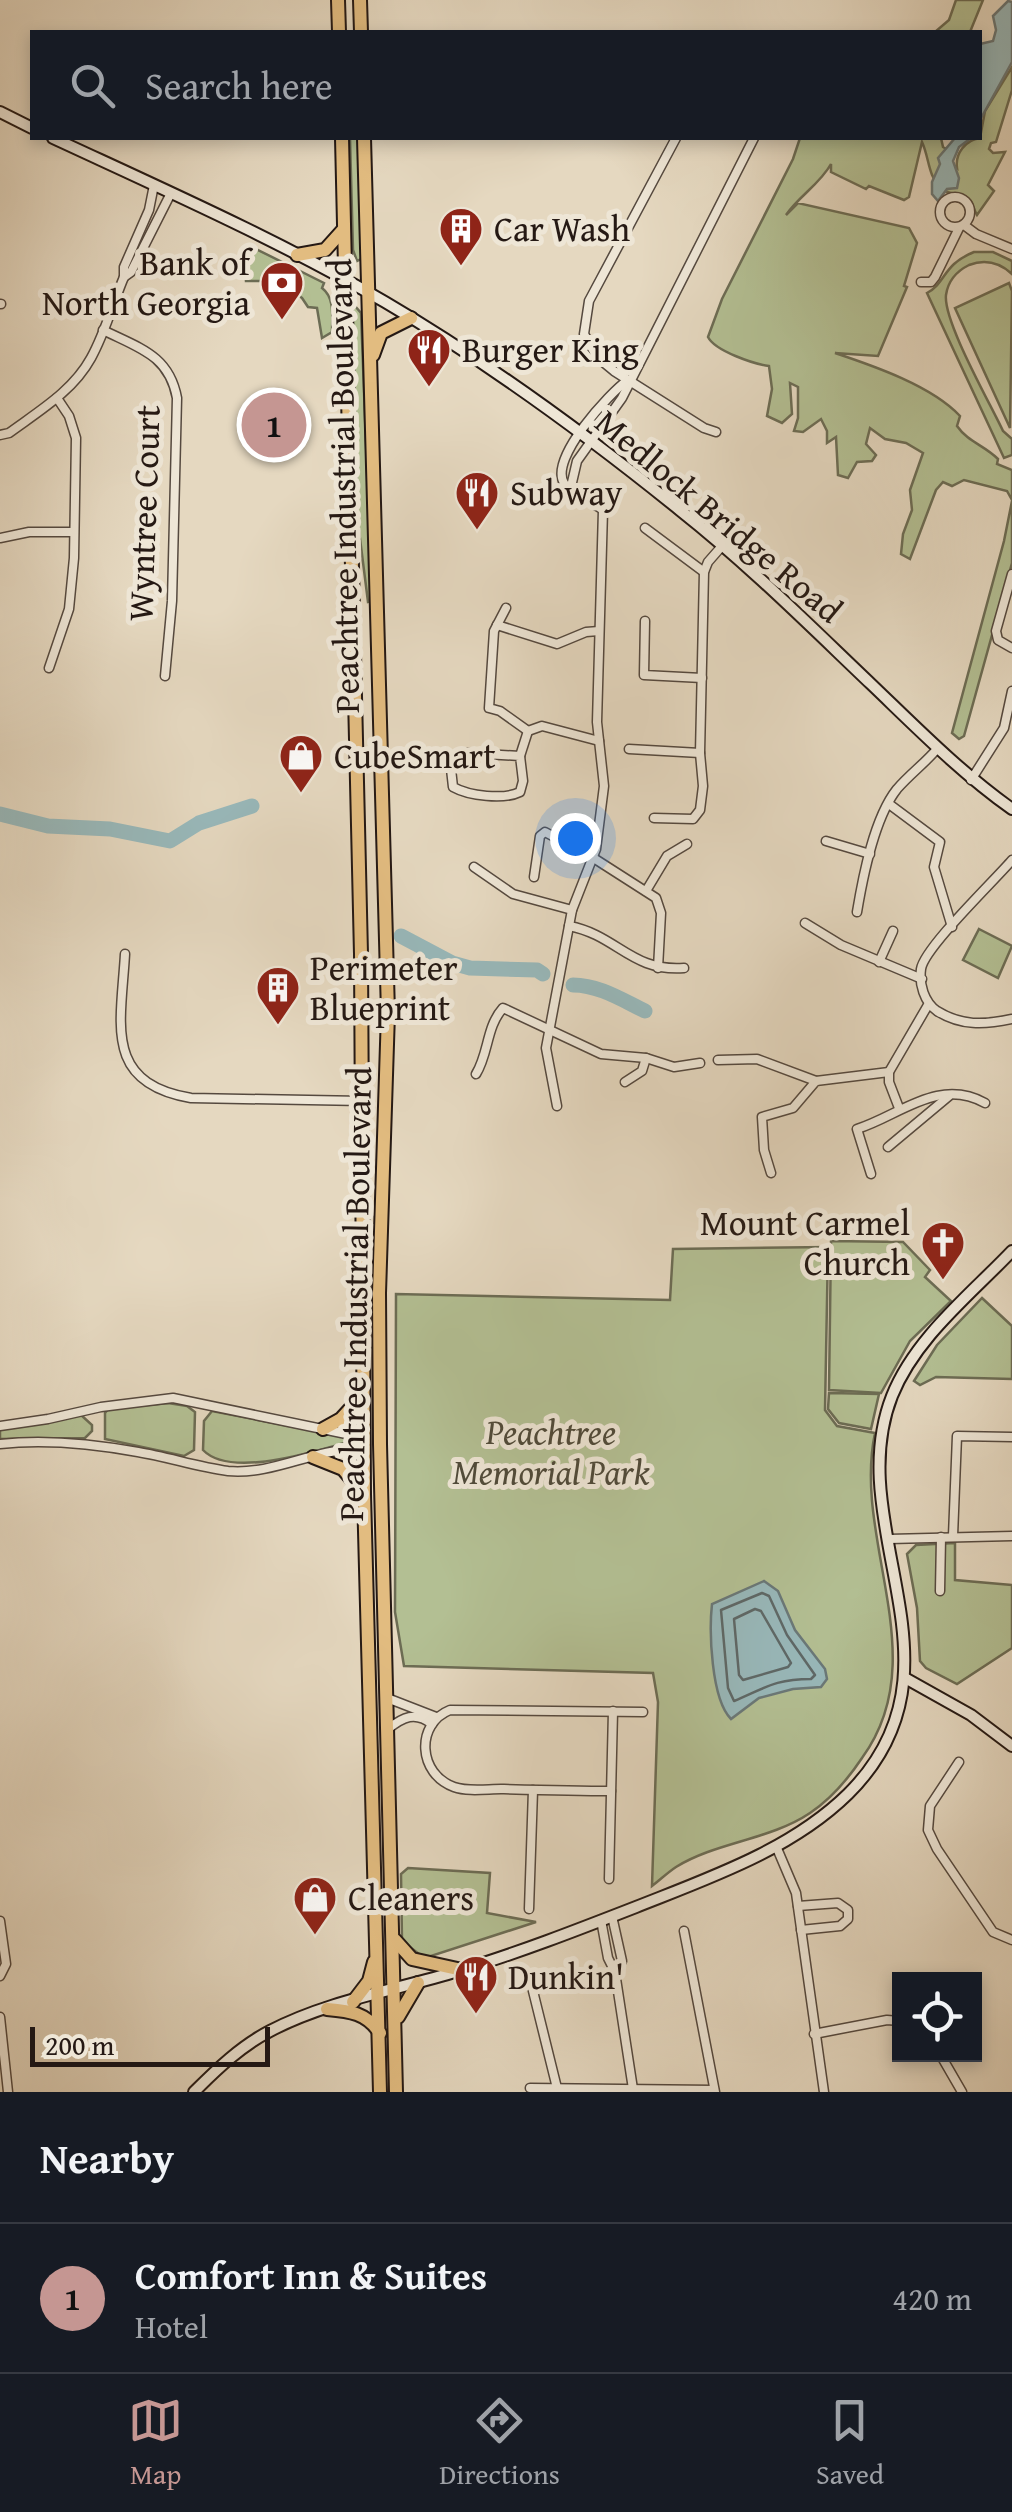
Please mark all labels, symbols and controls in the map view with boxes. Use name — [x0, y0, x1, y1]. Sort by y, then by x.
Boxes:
search box — [30, 30, 982, 140]
text: Search here — [145, 57, 333, 113]
icon: search — [65, 58, 120, 113]
place label: Car Wash — [494, 203, 631, 254]
building icon: Car Wash — [438, 206, 484, 267]
place label: Bank of North Georgia — [42, 237, 254, 328]
street label: Peachtree Industrial Boulevard — [313, 258, 372, 714]
bank icon: Bank of North Georgia — [259, 260, 305, 321]
place label: Burger King — [462, 324, 639, 375]
restaurant icon: Burger King — [406, 327, 452, 388]
pin: 1 — [242, 388, 306, 462]
street label: Medlock Bridge Road — [584, 397, 855, 635]
street label: Wyntree Court — [114, 404, 173, 622]
place label: Subway — [510, 467, 623, 518]
restaurant icon: Subway — [454, 470, 500, 531]
place label: CubeSmart — [334, 730, 496, 781]
shop icon: CubeSmart — [278, 733, 324, 794]
your location — [550, 813, 601, 864]
place label: Perimeter Blueprint — [310, 942, 458, 1033]
building icon: Perimeter Blueprint — [255, 965, 301, 1026]
street label: Peachtree Industrial Boulevard — [325, 1066, 384, 1522]
place label: Mount Carmel Church — [700, 1197, 910, 1288]
church icon: Mount Carmel Church — [920, 1220, 966, 1281]
park label: Peachtree Memorial Park — [452, 1406, 651, 1497]
place label: Cleaners — [348, 1872, 474, 1923]
shop icon: Cleaners — [292, 1875, 338, 1936]
place label: Dunkin' — [508, 1951, 624, 2002]
restaurant icon: Dunkin' — [453, 1954, 499, 2015]
map controls — [892, 1972, 982, 2062]
button: locate — [892, 1972, 982, 2062]
scale bar — [30, 2022, 270, 2066]
text: 200 m — [45, 2024, 114, 2065]
text: Nearby — [40, 2127, 174, 2188]
text: Comfort Inn & Suites — [135, 2247, 487, 2303]
text: 1 — [64, 2275, 81, 2322]
text: 420 m — [893, 2275, 972, 2322]
text: Hotel — [135, 2303, 208, 2350]
tab: Map — [128, 2393, 183, 2494]
tab: Directions — [439, 2393, 560, 2494]
tab: Saved — [816, 2393, 884, 2494]

